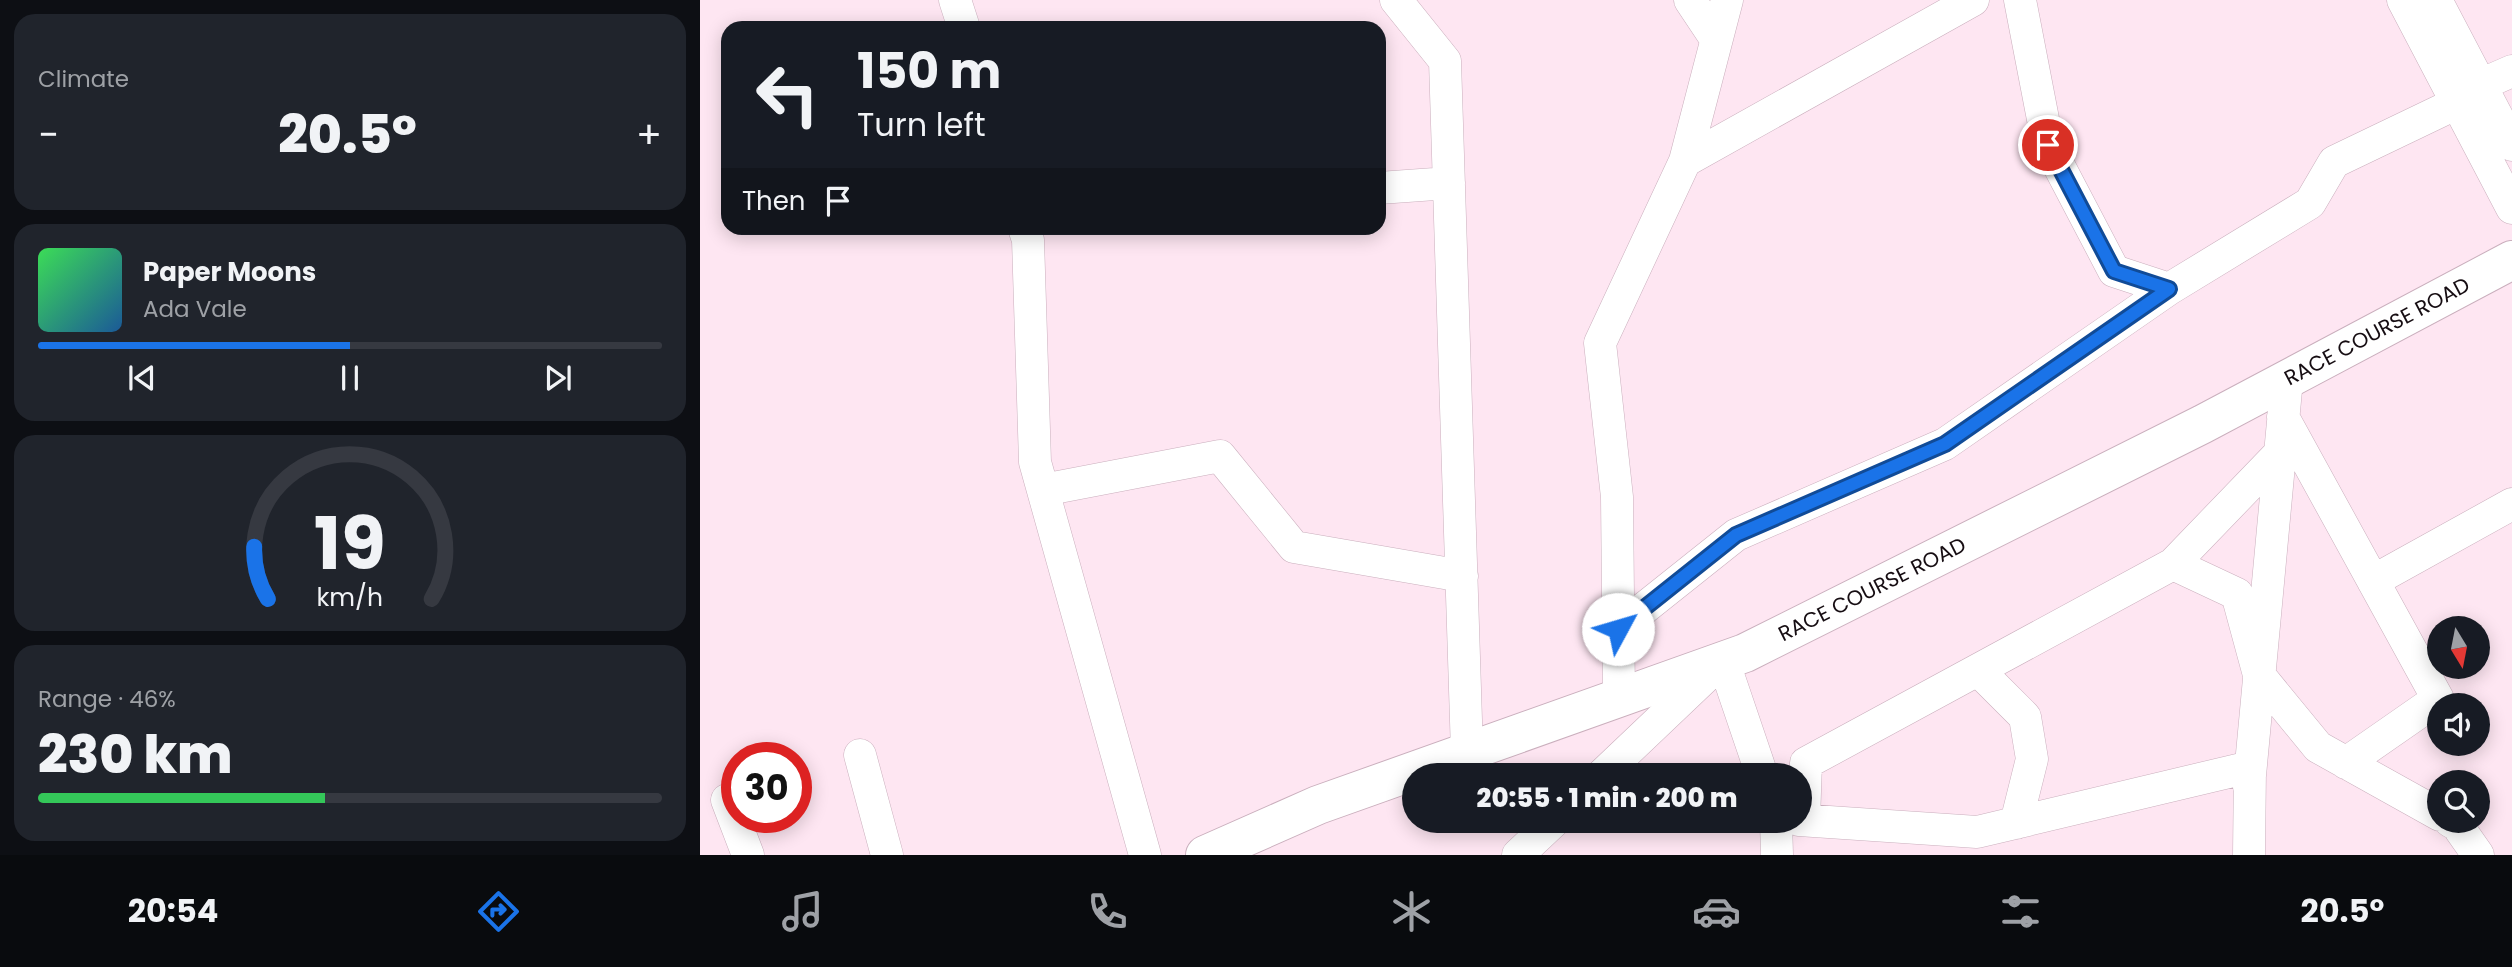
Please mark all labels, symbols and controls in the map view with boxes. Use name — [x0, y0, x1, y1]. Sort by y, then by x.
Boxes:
text: 150 m — [857, 37, 1002, 105]
icon: left — [742, 49, 833, 140]
text: Climate — [38, 63, 129, 95]
text: 20.5° — [278, 98, 417, 171]
text: Turn left — [857, 102, 986, 147]
text: − — [38, 108, 59, 161]
text: + — [636, 108, 662, 161]
pin — [2018, 115, 2078, 175]
icon: arrive — [2029, 126, 2067, 164]
icon: arrive — [819, 182, 857, 220]
text: Then — [742, 183, 805, 219]
text: Paper Moons — [143, 254, 316, 290]
street label: RACE COURSE ROAD — [2279, 270, 2475, 392]
text: Ada Vale — [143, 293, 247, 325]
icon: previous — [123, 359, 161, 397]
icon: pause — [331, 359, 369, 397]
icon: next — [539, 359, 577, 397]
text: 19 — [314, 493, 386, 594]
street label: RACE COURSE ROAD — [1773, 530, 1971, 648]
text: km/h — [317, 579, 383, 614]
position arrow — [1581, 592, 1655, 666]
north arrow — [2427, 616, 2490, 679]
map controls — [2427, 616, 2490, 833]
text: Range · 46% — [38, 683, 176, 715]
button: sound — [2427, 693, 2490, 756]
text: 230 km — [38, 718, 233, 791]
speed limit sign: 30 — [721, 742, 812, 833]
button: search — [2427, 770, 2490, 833]
text: 20:55 · 1 min · 200 m — [1477, 780, 1737, 816]
icon: directions — [474, 887, 523, 936]
icon: music — [778, 887, 827, 936]
icon: phone — [1083, 887, 1132, 936]
icon: climate — [1387, 887, 1436, 936]
icon: car — [1692, 887, 1741, 936]
icon: filters — [1996, 887, 2045, 936]
text: 20:54 — [128, 888, 218, 933]
text: 20.5° — [2300, 888, 2384, 933]

